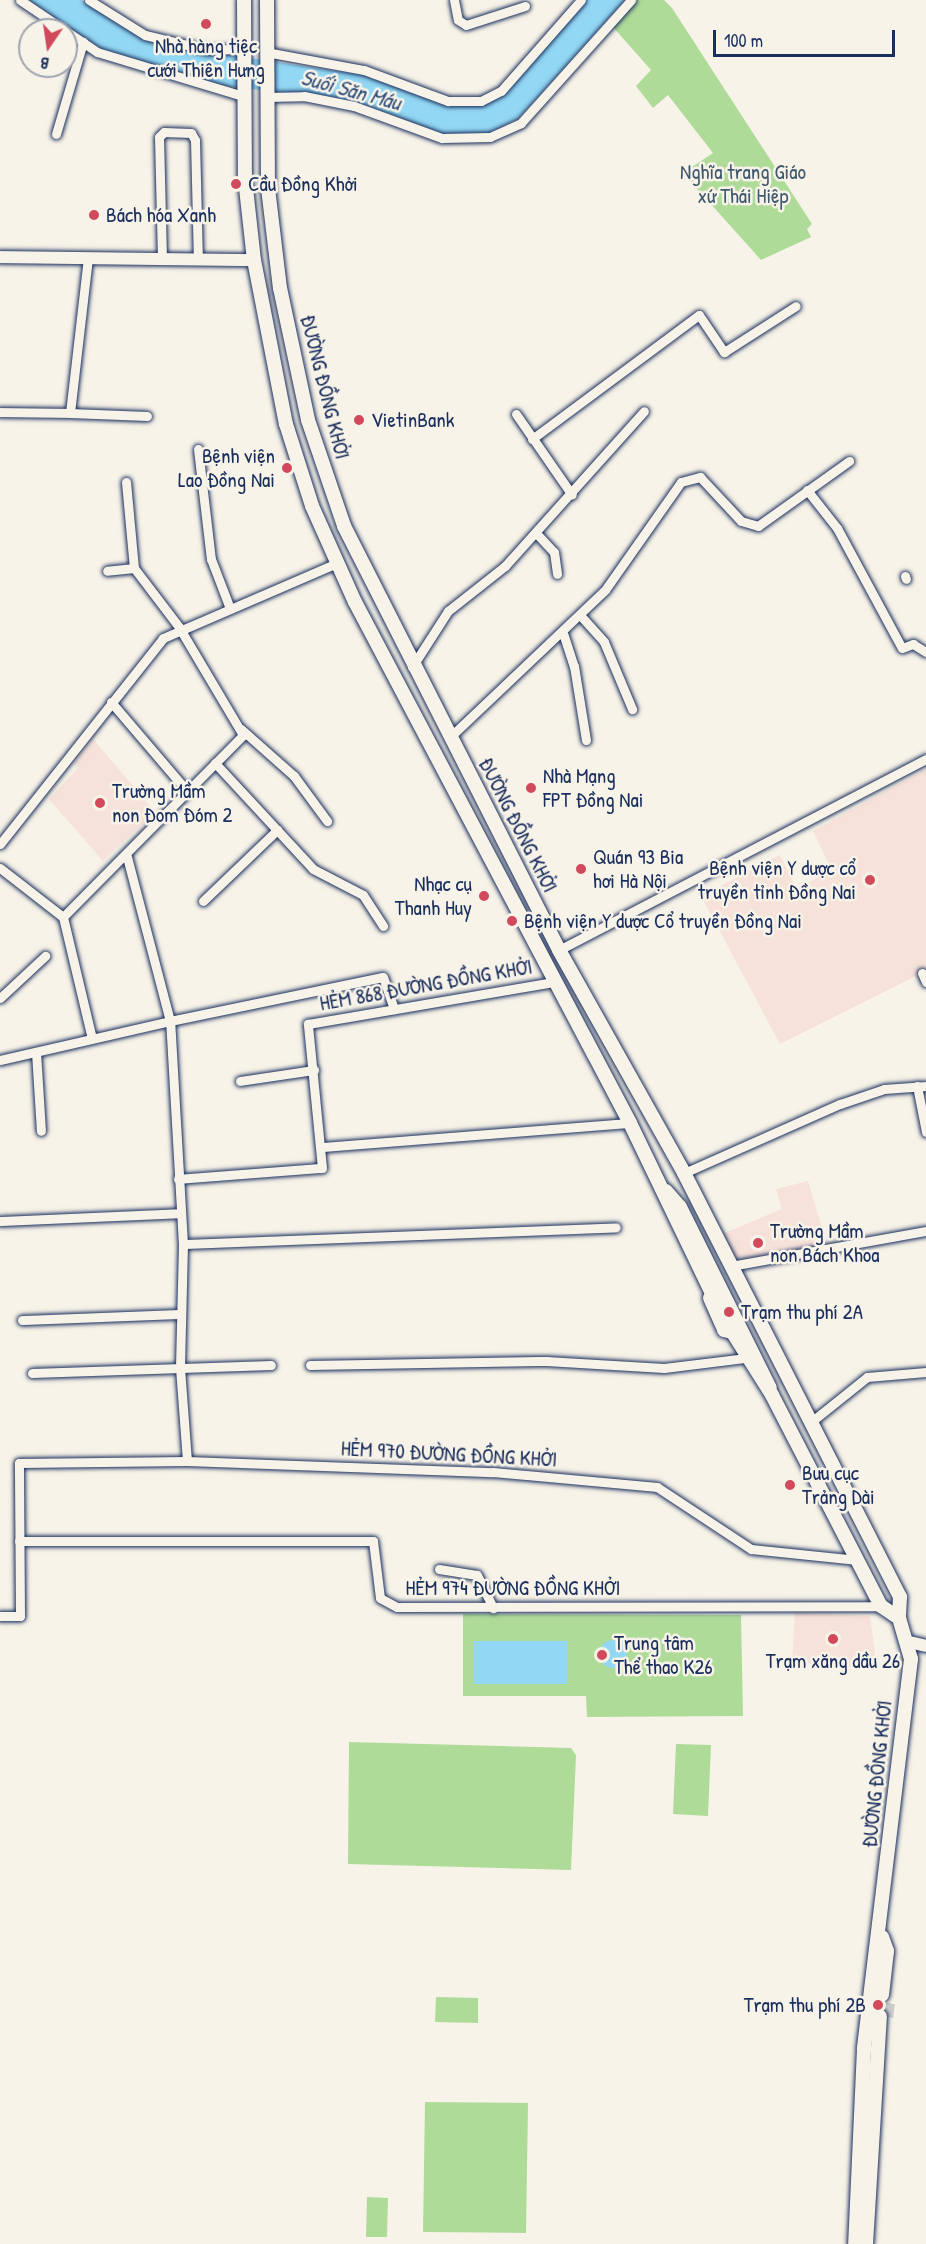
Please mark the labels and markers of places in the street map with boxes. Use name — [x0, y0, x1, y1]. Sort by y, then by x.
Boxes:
marker: Nhà hàng tiệc cưới Thiên Hưng — [199, 17, 213, 31]
place label: Nhà hàng tiệc cưới Thiên Hưng — [147, 33, 265, 83]
place label: Cầu Đồng Khởi — [248, 171, 358, 197]
marker: Cầu Đồng Khởi — [229, 177, 243, 191]
place label: Bách hóa Xanh — [106, 202, 216, 228]
marker: Bách hóa Xanh — [87, 208, 101, 222]
place label: VietinBank — [371, 407, 454, 433]
marker: VietinBank — [352, 413, 366, 427]
place label: Bệnh viện Lao Đồng Nai — [178, 443, 275, 493]
marker: Bệnh viện Lao Đồng Nai — [280, 461, 294, 475]
place label: Nhà Mạng FPT Đồng Nai — [543, 763, 643, 813]
place label: Trường Mầm non Đom Đóm 2 — [112, 778, 232, 828]
marker: Nhà Mạng FPT Đồng Nai — [524, 781, 538, 795]
marker: Trường Mầm non Đom Đóm 2 — [93, 796, 107, 810]
place label: Quán 93 Bia hơi Hà Nội — [593, 844, 683, 894]
place label: Bệnh viện Y dược cổ truyền tỉnh Đồng Nai — [698, 855, 856, 905]
marker: Quán 93 Bia hơi Hà Nội — [574, 862, 588, 876]
place label: Nhạc cụ Thanh Huy — [395, 871, 472, 921]
marker: Bệnh viện Y dược cổ truyền tỉnh Đồng Nai — [861, 871, 879, 889]
marker: Nhạc cụ Thanh Huy — [477, 889, 491, 903]
place label: Bệnh viện Y dược Cổ truyền Đồng Nai — [524, 908, 802, 934]
marker: Bệnh viện Y dược Cổ truyền Đồng Nai — [505, 914, 519, 928]
place label: Trường Mầm non Bách Khoa — [770, 1218, 879, 1268]
marker: Trường Mầm non Bách Khoa — [751, 1236, 765, 1250]
place label: Trạm thu phí 2A — [741, 1299, 863, 1325]
marker: Trạm thu phí 2A — [722, 1305, 736, 1319]
place label: Bưu cục Trảng Dài — [802, 1460, 875, 1510]
marker: Bưu cục Trảng Dài — [783, 1478, 797, 1492]
place label: Trung tâm Thể thao K26 — [614, 1630, 713, 1680]
marker: Trạm xăng dầu 26 — [826, 1632, 840, 1646]
marker: Trung tâm Thể thao K26 — [595, 1648, 609, 1662]
place label: Trạm xăng dầu 26 — [766, 1648, 900, 1674]
place label: Trạm thu phí 2B — [744, 1992, 866, 2018]
marker: Trạm thu phí 2B — [871, 1998, 885, 2012]

